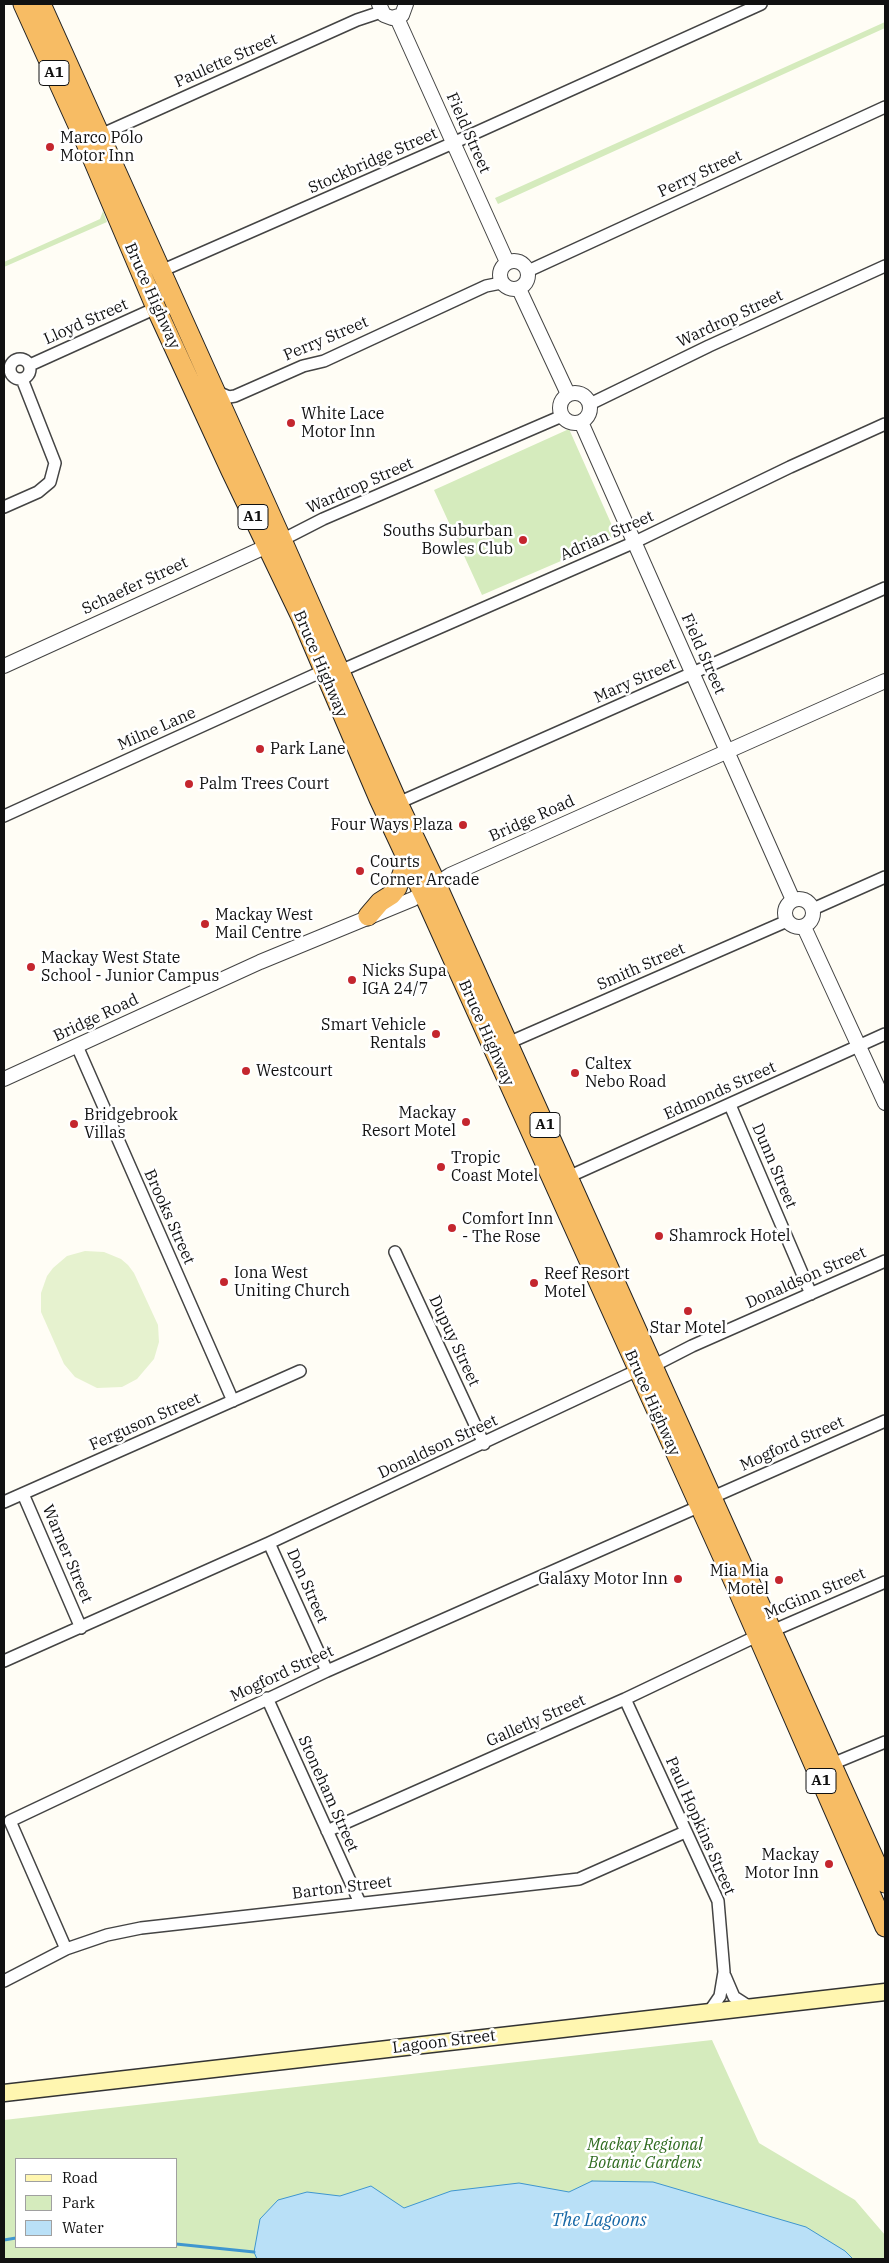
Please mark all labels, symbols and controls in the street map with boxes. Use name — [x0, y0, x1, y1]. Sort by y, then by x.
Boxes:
street label: Paulette Street — [172, 30, 280, 92]
road number: A1 — [39, 60, 69, 86]
street label: Field Street — [442, 90, 494, 176]
street label: Stockbridge Street — [306, 124, 440, 198]
place label: Marco Polo Motor Inn — [60, 128, 143, 166]
marker: Marco Polo Motor Inn — [44, 141, 56, 153]
street label: Perry Street — [655, 146, 745, 202]
street label: Bruce Highway — [120, 240, 184, 352]
street label: Wardrop Street — [674, 286, 786, 352]
street label: Lloyd Street — [41, 295, 131, 349]
street label: Perry Street — [281, 313, 371, 365]
place label: White Lace Motor Inn — [301, 404, 384, 442]
marker: White Lace Motor Inn — [285, 417, 297, 429]
street label: Wardrop Street — [304, 454, 416, 518]
road number: A1 — [238, 504, 268, 530]
street label: Adrian Street — [557, 507, 657, 565]
place label: Souths Suburban Bowles Club — [383, 521, 513, 559]
marker: Souths Suburban Bowles Club — [517, 534, 529, 546]
street label: Schaefer Street — [79, 553, 191, 619]
street label: Bruce Highway — [289, 608, 351, 720]
street label: Field Street — [677, 611, 729, 697]
street label: Mary Street — [591, 654, 679, 708]
street label: Milne Lane — [115, 703, 199, 755]
place label: Park Lane — [270, 739, 346, 759]
marker: Park Lane — [254, 743, 266, 755]
place label: Palm Trees Court — [199, 774, 329, 794]
marker: Palm Trees Court — [183, 778, 195, 790]
street label: Bridge Road — [486, 792, 578, 846]
place label: Four Ways Plaza — [330, 815, 453, 835]
marker: Four Ways Plaza — [457, 819, 469, 831]
place label: Courts Corner Arcade — [370, 852, 479, 890]
marker: Courts Corner Arcade — [354, 865, 366, 877]
place label: Mackay West Mail Centre — [215, 905, 313, 943]
marker: Mackay West Mail Centre — [199, 918, 211, 930]
street label: Smith Street — [594, 939, 688, 995]
place label: Mackay West State School - Junior Campus — [41, 948, 219, 986]
marker: Mackay West State School - Junior Campus — [25, 961, 37, 973]
place label: Nicks Supa IGA 24/7 — [362, 961, 447, 999]
marker: Nicks Supa IGA 24/7 — [346, 974, 358, 986]
street label: Bruce Highway — [454, 977, 518, 1089]
street label: Bridge Road — [50, 990, 142, 1046]
place label: Smart Vehicle Rentals — [321, 1015, 426, 1053]
marker: Smart Vehicle Rentals — [430, 1028, 442, 1040]
place label: Caltex Nebo Road — [585, 1054, 667, 1092]
street label: Edmonds Street — [661, 1058, 779, 1124]
place label: Westcourt — [256, 1061, 333, 1081]
marker: Westcourt — [240, 1065, 252, 1077]
marker: Caltex Nebo Road — [569, 1067, 581, 1079]
place label: Mackay Resort Motel — [361, 1103, 456, 1141]
place label: Bridgebrook Villas — [84, 1105, 178, 1143]
road number: A1 — [530, 1112, 560, 1138]
marker: Mackay Resort Motel — [460, 1116, 472, 1128]
marker: Bridgebrook Villas — [68, 1118, 80, 1130]
street label: Dunn Street — [748, 1121, 800, 1211]
place label: Tropic Coast Motel — [451, 1148, 538, 1186]
marker: Tropic Coast Motel — [435, 1161, 447, 1173]
street label: Brooks Street — [140, 1167, 198, 1267]
place label: Comfort Inn - The Rose — [462, 1209, 553, 1247]
marker: Comfort Inn - The Rose — [446, 1222, 458, 1234]
place label: Shamrock Hotel — [669, 1226, 791, 1246]
marker: Shamrock Hotel — [653, 1230, 665, 1242]
street label: Donaldson Street — [743, 1243, 869, 1313]
place label: Iona West Uniting Church — [234, 1263, 350, 1301]
place label: Reef Resort Motel — [544, 1264, 630, 1302]
marker: Iona West Uniting Church — [218, 1276, 230, 1288]
marker: Reef Resort Motel — [528, 1277, 540, 1289]
street label: Dupuy Street — [425, 1292, 483, 1390]
marker: Star Motel — [682, 1305, 694, 1317]
place label: Star Motel — [650, 1318, 726, 1338]
street label: Bruce Highway — [620, 1347, 684, 1459]
street label: Ferguson Street — [87, 1389, 203, 1455]
street label: Donaldson Street — [375, 1411, 501, 1483]
street label: Mogford Street — [737, 1413, 847, 1475]
street label: Warner Street — [38, 1502, 96, 1606]
street label: Don Street — [282, 1546, 332, 1626]
place label: Mia Mia Motel — [710, 1561, 769, 1599]
street label: McGinn Street — [762, 1564, 868, 1624]
place label: Galaxy Motor Inn — [538, 1569, 668, 1589]
marker: Galaxy Motor Inn — [672, 1573, 684, 1585]
marker: Mia Mia Motel — [773, 1574, 785, 1586]
street label: Mogford Street — [227, 1642, 337, 1706]
street label: Galletly Street — [484, 1691, 588, 1751]
street label: Stoneham Street — [294, 1733, 362, 1855]
street label: Paul Hopkins Street — [661, 1754, 739, 1898]
road number: A1 — [806, 1768, 836, 1794]
place label: Mackay Motor Inn — [745, 1845, 819, 1883]
marker: Mackay Motor Inn — [823, 1858, 835, 1870]
street label: Barton Street — [291, 1872, 393, 1904]
street label: Lagoon Street — [391, 2026, 497, 2058]
park label: Mackay Regional Botanic Gardens — [587, 2135, 703, 2173]
legend — [15, 2158, 178, 2248]
text: Road — [62, 2168, 98, 2187]
text: Park — [62, 2193, 95, 2212]
water label: The Lagoons — [551, 2210, 647, 2232]
text: Water — [62, 2218, 104, 2237]

